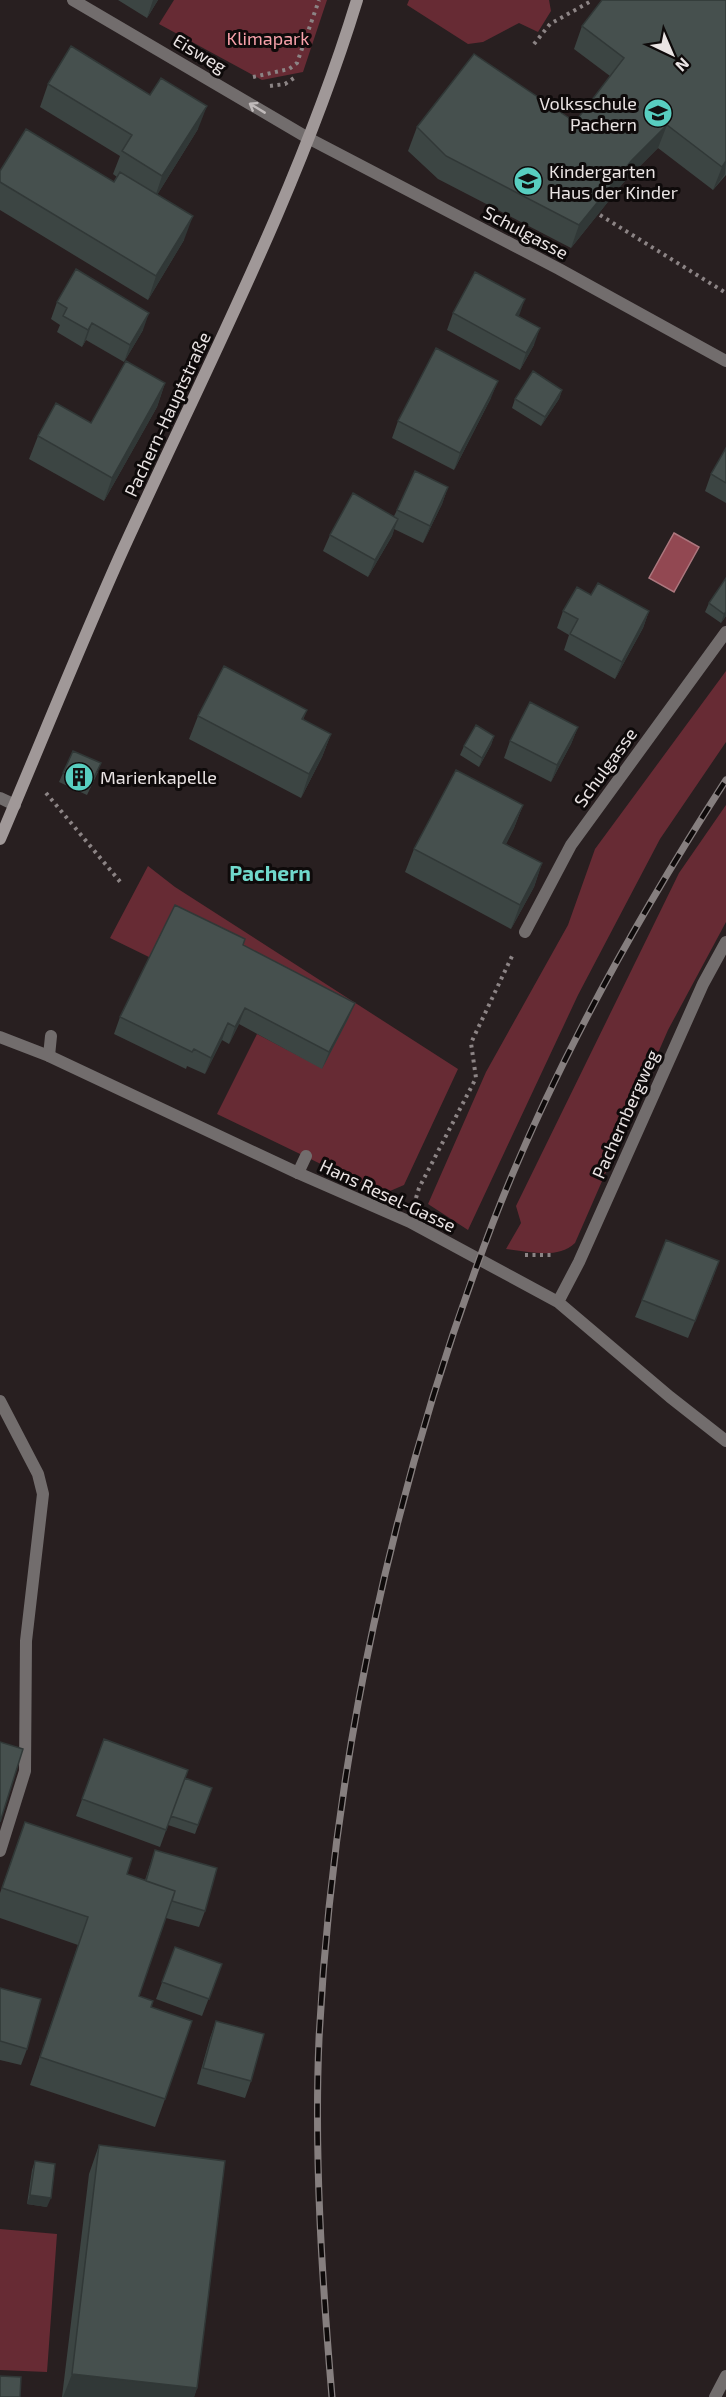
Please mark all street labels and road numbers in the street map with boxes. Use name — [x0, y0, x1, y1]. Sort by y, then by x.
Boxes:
street label: Eisweg — [169, 29, 231, 77]
street label: Schulgasse — [480, 201, 572, 263]
street label: Pachern-Hauptstraße — [119, 328, 215, 500]
street label: Schulgasse — [569, 723, 641, 811]
street label: Pachernbergweg — [587, 1046, 663, 1182]
street label: Hans Resel-Gasse — [317, 1154, 459, 1236]

